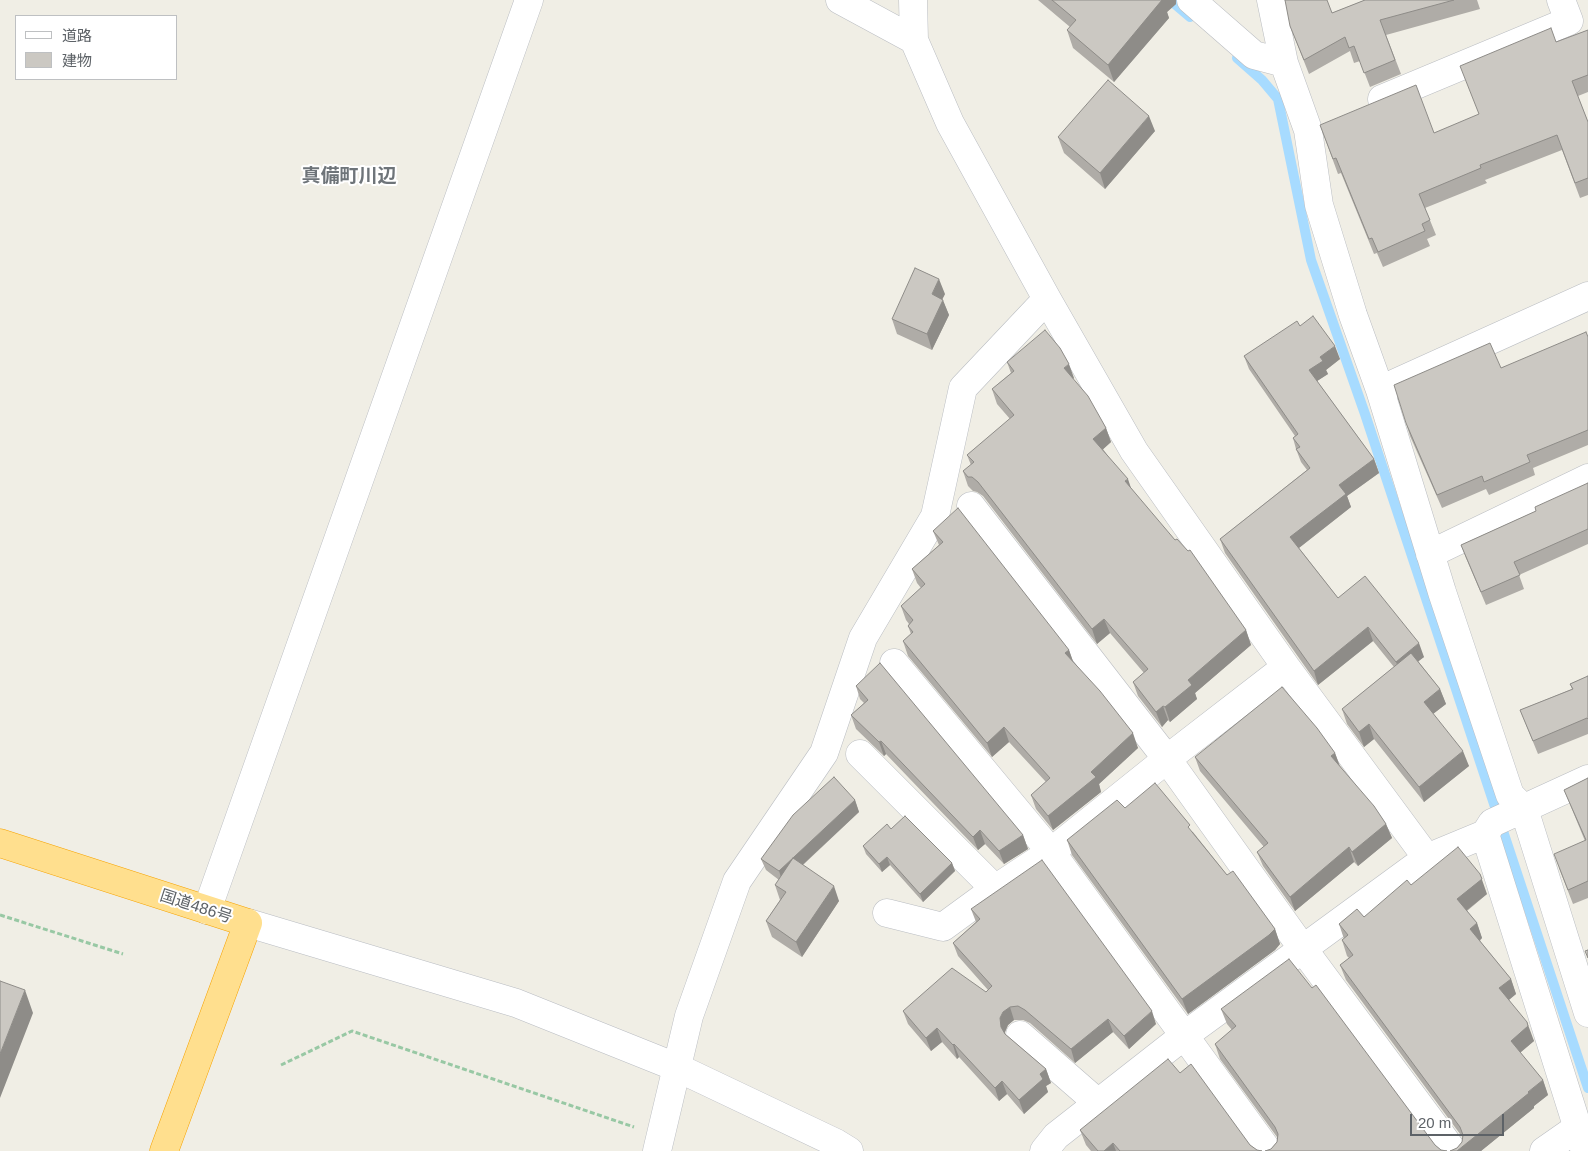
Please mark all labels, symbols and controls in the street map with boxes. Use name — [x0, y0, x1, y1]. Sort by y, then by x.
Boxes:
legend — [15, 15, 178, 80]
text: 道路 — [62, 27, 92, 44]
text: 建物 — [62, 52, 92, 69]
district label: 真備町川辺 — [302, 166, 396, 188]
street label: 国道486号 — [158, 886, 234, 928]
scale bar — [1413, 1104, 1507, 1136]
text: 20 m — [1418, 1114, 1451, 1131]

